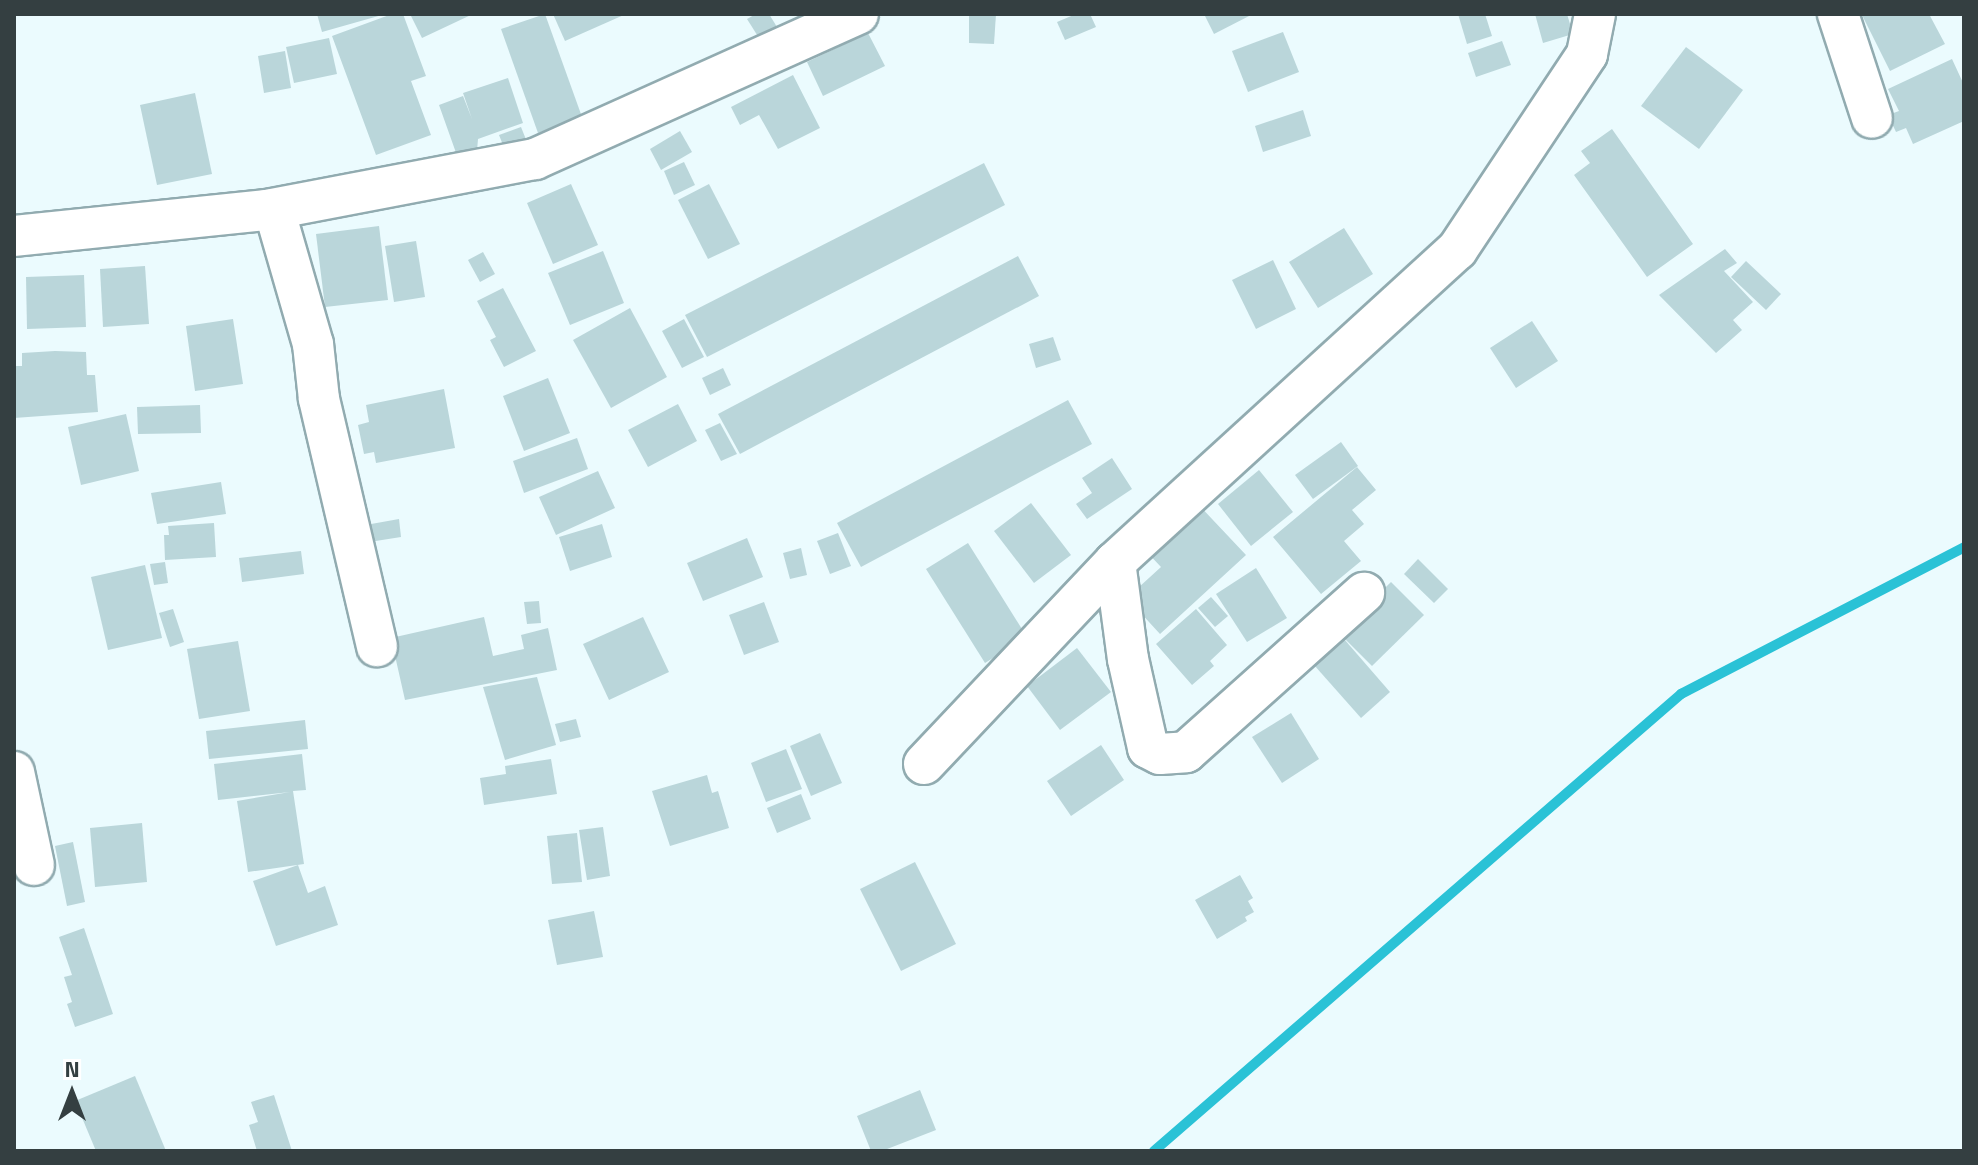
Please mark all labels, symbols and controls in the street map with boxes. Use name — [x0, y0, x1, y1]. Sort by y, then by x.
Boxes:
text: N — [64, 1052, 80, 1086]
north arrow — [32, 1053, 112, 1133]

